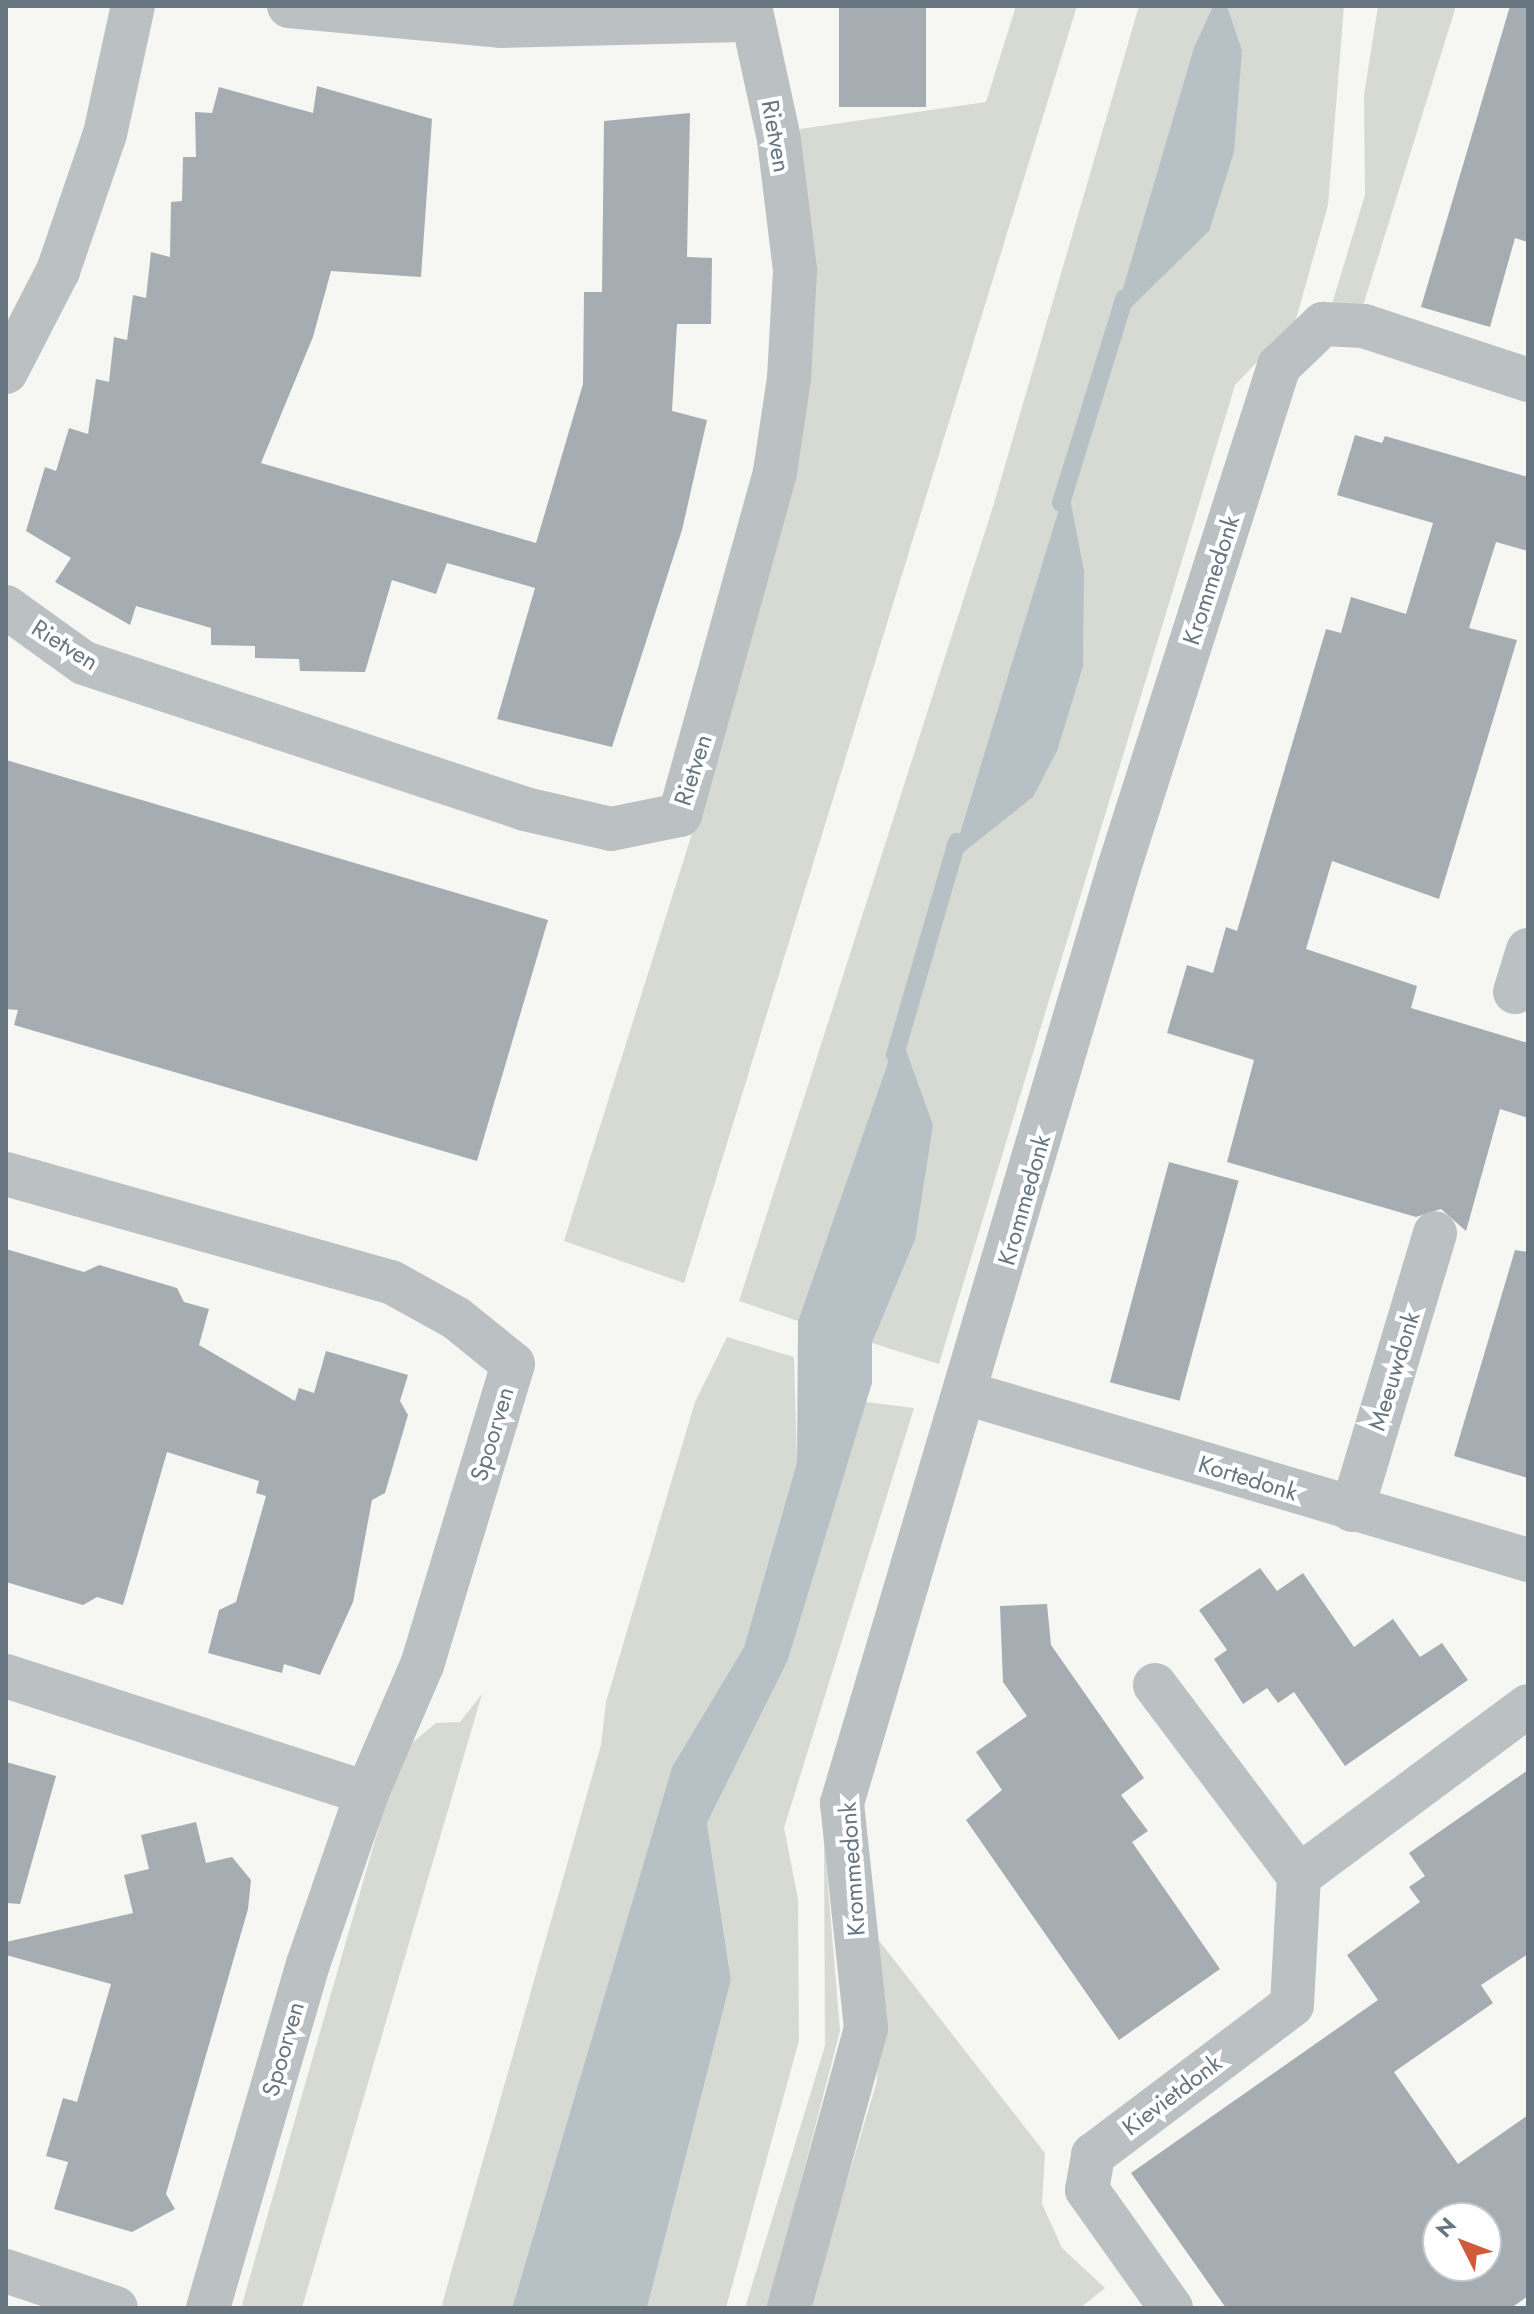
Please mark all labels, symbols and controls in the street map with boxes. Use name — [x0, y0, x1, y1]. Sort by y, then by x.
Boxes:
street label: Rietven — [755, 98, 797, 174]
street label: Krommedonk — [1177, 512, 1245, 648]
street label: Rietven — [26, 613, 104, 677]
street label: Rietven — [668, 731, 718, 809]
street label: Krommedonk — [992, 1131, 1056, 1269]
street label: Meeuwdonk — [1362, 1308, 1426, 1434]
street label: Spoorven — [464, 1383, 520, 1485]
street label: Kortedonk — [1195, 1449, 1301, 1507]
street label: Krommedonk — [833, 1801, 871, 1937]
street label: Spoorven — [256, 1998, 310, 2100]
street label: Kievietdonk — [1117, 2048, 1227, 2142]
north arrow — [1422, 2202, 1502, 2282]
text: N — [1428, 2210, 1463, 2244]

